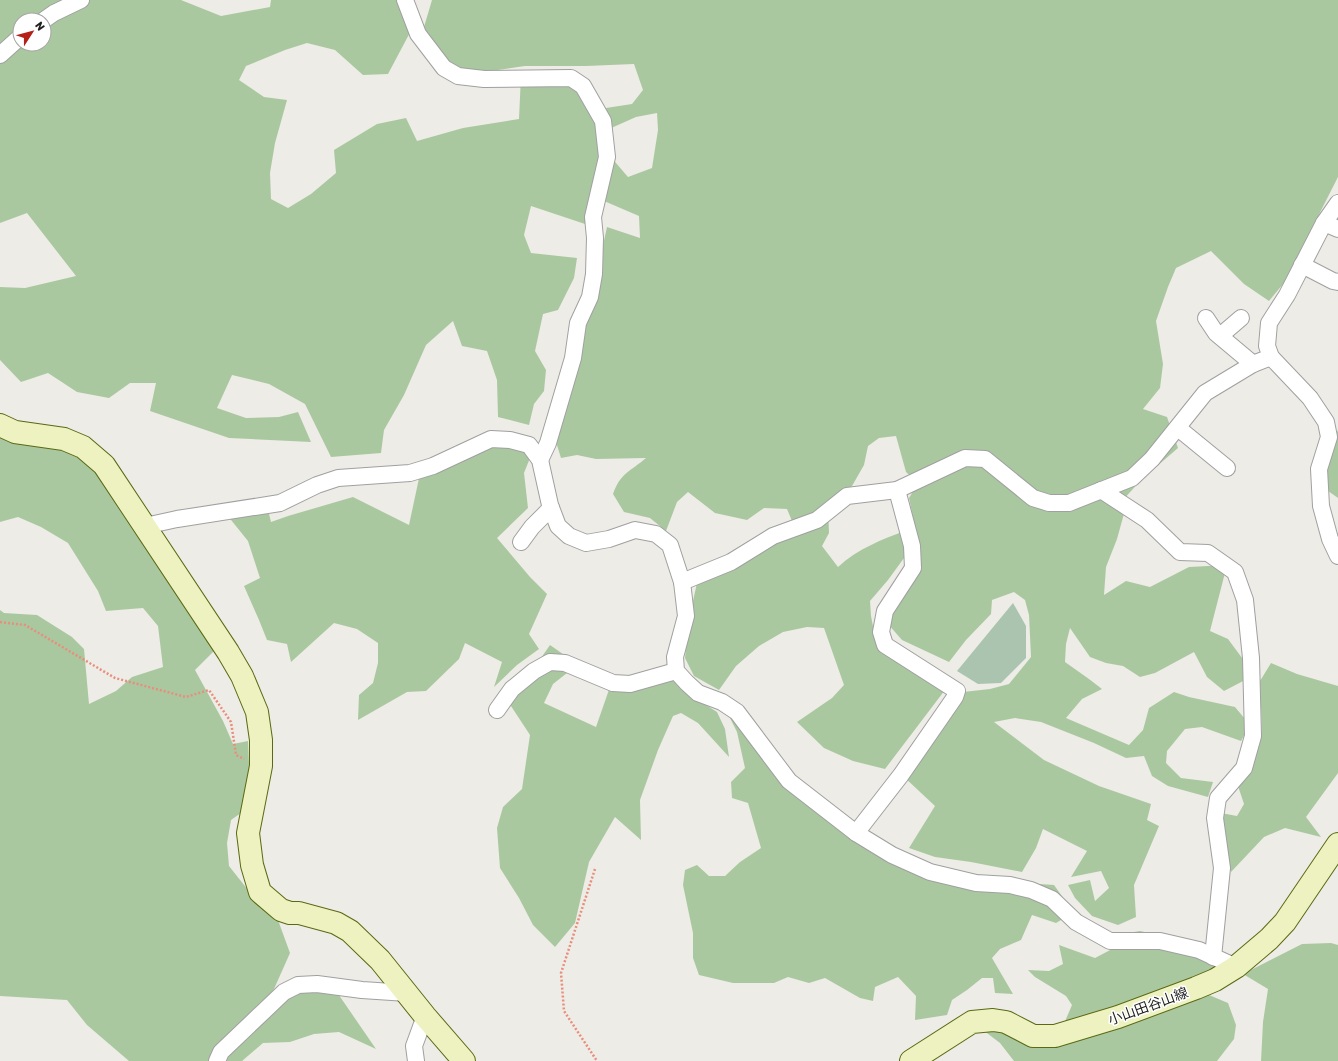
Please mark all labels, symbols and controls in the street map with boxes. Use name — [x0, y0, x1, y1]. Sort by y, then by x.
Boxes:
north arrow — [12, 12, 52, 52]
text: N — [32, 19, 47, 34]
street label: 小山田谷山線 — [1106, 984, 1191, 1029]

